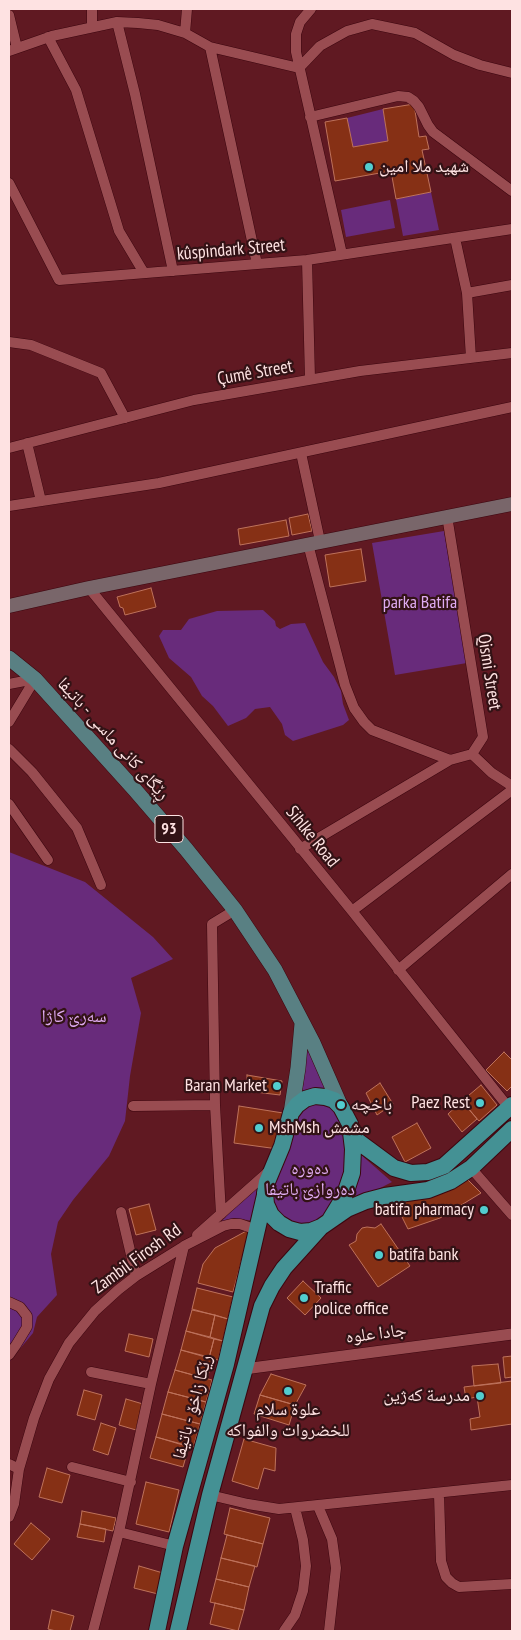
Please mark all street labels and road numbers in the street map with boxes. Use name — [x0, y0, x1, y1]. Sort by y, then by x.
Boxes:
street label: kûspindark Street — [176, 235, 286, 265]
street label: Çumê Street — [216, 356, 294, 390]
street label: Qismi Street — [472, 632, 506, 712]
street label: ڕێگای کانی ماسی - باتيفا — [52, 673, 174, 805]
street label: Sihlke Road — [281, 802, 343, 872]
road number: 93 — [155, 816, 183, 842]
street label: Zambil Firosh Rd — [88, 1220, 186, 1298]
street label: جادا علوه — [344, 1320, 408, 1348]
street label: رێکا زاخۆ - باتیفا — [169, 1352, 217, 1462]

